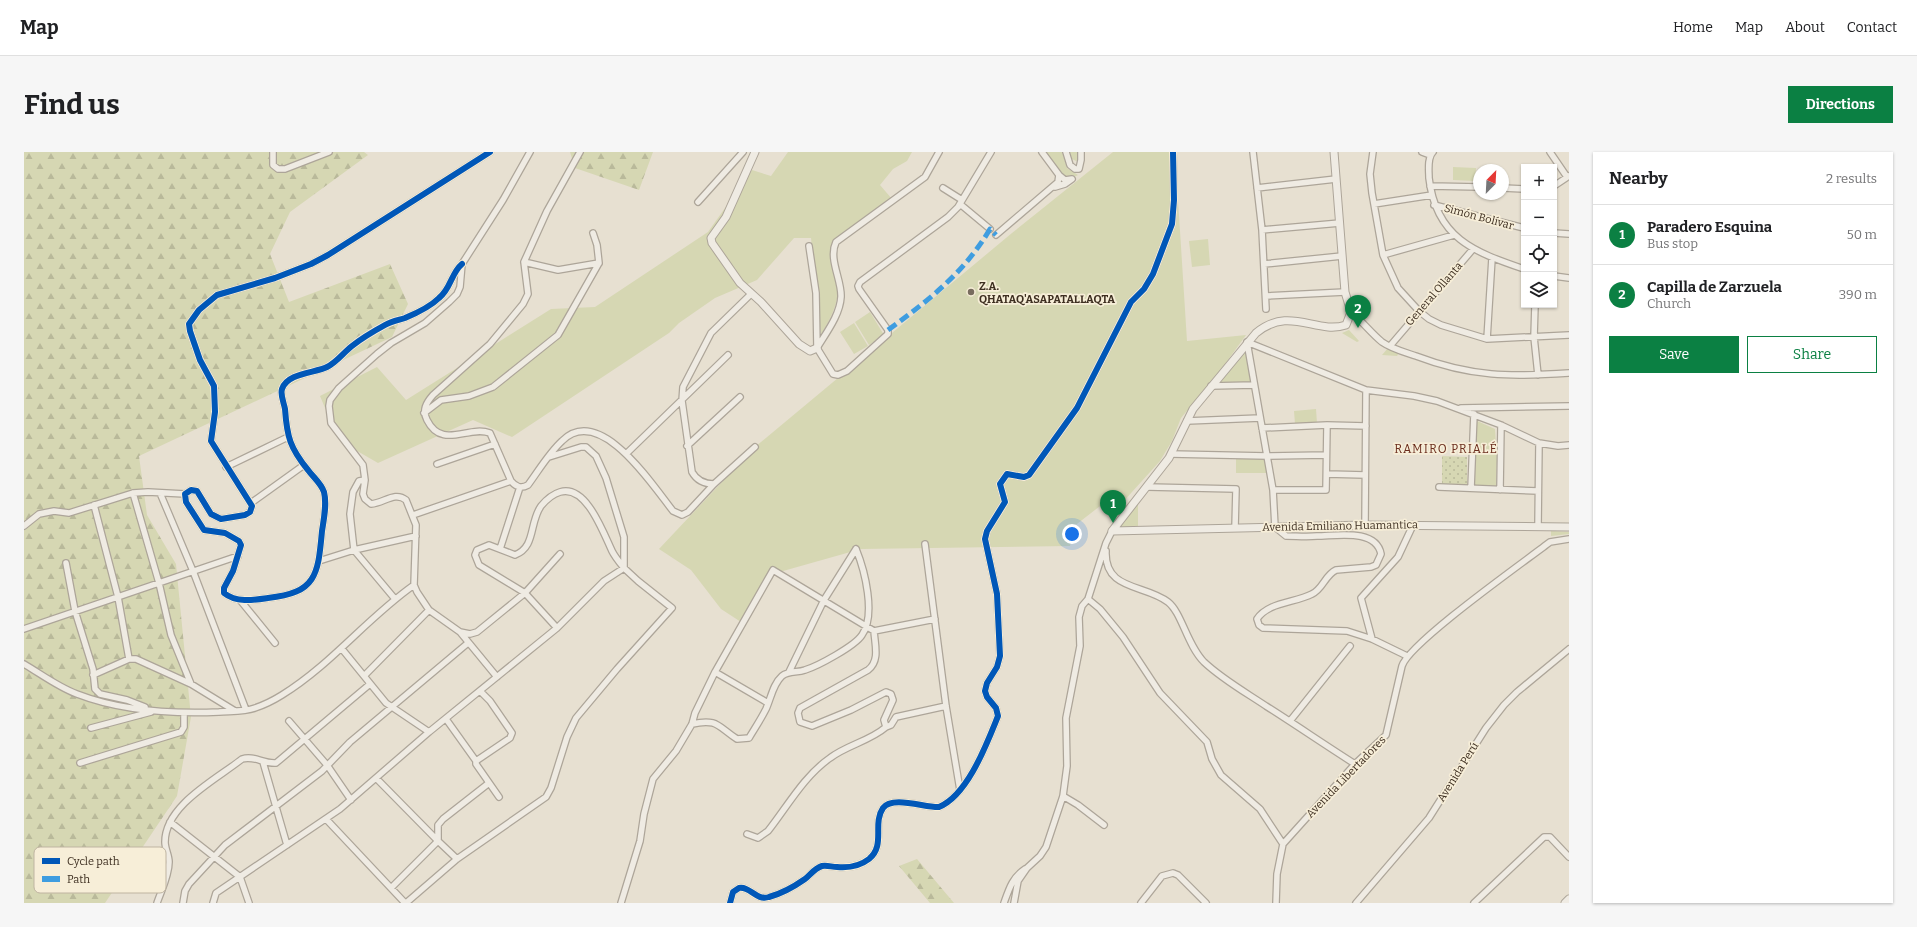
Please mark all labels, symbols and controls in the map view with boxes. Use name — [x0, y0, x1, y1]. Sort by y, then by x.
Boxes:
text: Map — [20, 16, 59, 39]
text: Home — [1673, 19, 1713, 36]
text: Map — [1735, 19, 1763, 36]
text: About — [1785, 19, 1825, 36]
text: Contact — [1847, 19, 1897, 36]
button: Directions — [1788, 86, 1893, 123]
text: Find us — [24, 88, 120, 121]
north arrow — [1473, 164, 1509, 200]
map controls — [1521, 164, 1557, 308]
button: + — [1521, 164, 1557, 200]
text: Nearby — [1609, 168, 1668, 189]
text: 2 results — [1826, 171, 1877, 186]
button: − — [1521, 200, 1557, 236]
street label: Simón Bolívar — [1443, 201, 1515, 233]
text: Paradero Esquina — [1647, 218, 1772, 236]
text: 1 — [1619, 227, 1625, 242]
text: 50 m — [1847, 227, 1877, 242]
button: locate — [1521, 236, 1557, 272]
text: Bus stop — [1647, 236, 1698, 251]
street label: General Ollanta — [1403, 259, 1465, 329]
button: layers — [1521, 272, 1557, 308]
text: Capilla de Zarzuela — [1647, 278, 1782, 296]
place label: Z.A. QHATAQ'ASAPATALLAQTA — [979, 280, 1115, 306]
marker: Z.A. QHATAQ'ASAPATALLAQTA — [966, 287, 976, 297]
text: 2 — [1618, 287, 1626, 302]
text: 390 m — [1839, 287, 1877, 302]
pin: 2 — [1345, 295, 1371, 328]
text: Church — [1647, 296, 1691, 311]
button: Save — [1609, 336, 1739, 373]
button: Share — [1747, 336, 1877, 373]
district label: RAMIRO PRIALÉ — [1394, 441, 1498, 456]
pin: 1 — [1100, 490, 1126, 523]
street label: Avenida Emiliano Huamantica — [1262, 518, 1418, 534]
your location — [1062, 524, 1082, 544]
street label: Avenida Libertadores — [1304, 733, 1388, 821]
street label: Avenida Perú — [1435, 740, 1482, 804]
legend — [34, 847, 166, 893]
text: Cycle path — [67, 855, 120, 868]
text: Path — [67, 873, 90, 886]

